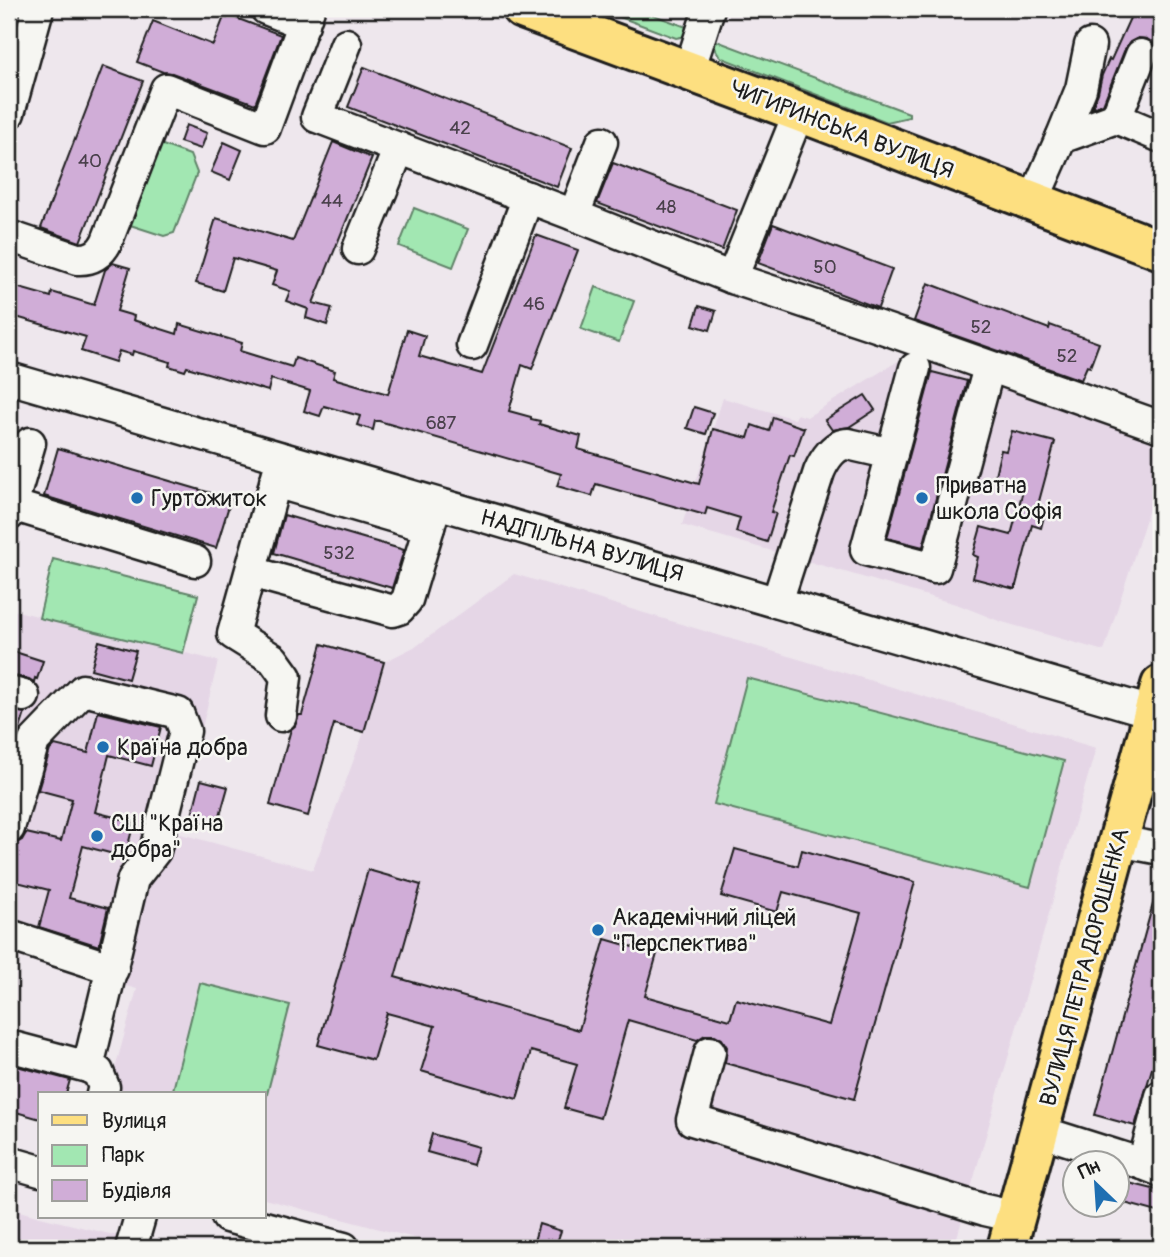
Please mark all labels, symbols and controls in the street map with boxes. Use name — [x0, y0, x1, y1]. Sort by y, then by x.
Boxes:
street label: ЧИГИРИНСЬКА ВУЛИЦЯ — [726, 73, 958, 186]
house number: 42 — [449, 116, 471, 140]
house number: 40 — [78, 149, 102, 173]
house number: 44 — [321, 189, 343, 213]
house number: 48 — [656, 195, 676, 219]
house number: 50 — [813, 255, 837, 279]
house number: 46 — [523, 292, 545, 316]
house number: 52 — [971, 315, 991, 339]
house number: 52 — [1057, 344, 1077, 368]
house number: 687 — [426, 411, 456, 435]
place label: Приватна школа Софія — [936, 471, 1062, 526]
place label: Гуртожиток — [151, 484, 267, 513]
marker: Гуртожиток — [129, 490, 145, 506]
marker: Приватна школа Софія — [914, 490, 930, 506]
street label: НАДПІЛЬНА ВУЛИЦЯ — [477, 503, 687, 588]
house number: 532 — [323, 541, 355, 565]
place label: Країна добра — [117, 733, 248, 762]
marker: Країна добра — [95, 739, 111, 755]
place label: СШ "Країна добра" — [111, 809, 223, 864]
street label: ВУЛИЦЯ ПЕТРА ДОРОШЕНКА — [1033, 825, 1136, 1109]
marker: СШ "Країна добра" — [89, 828, 105, 844]
place label: Академічний ліцей "Перспектива" — [612, 903, 796, 958]
marker: Академічний ліцей "Перспектива" — [590, 922, 606, 938]
legend — [38, 1092, 266, 1218]
text: Вулиця — [102, 1108, 166, 1135]
text: Парк — [102, 1142, 145, 1169]
north arrow — [1062, 1148, 1132, 1218]
text: Пн — [1075, 1154, 1104, 1185]
text: Будівля — [102, 1178, 171, 1205]

